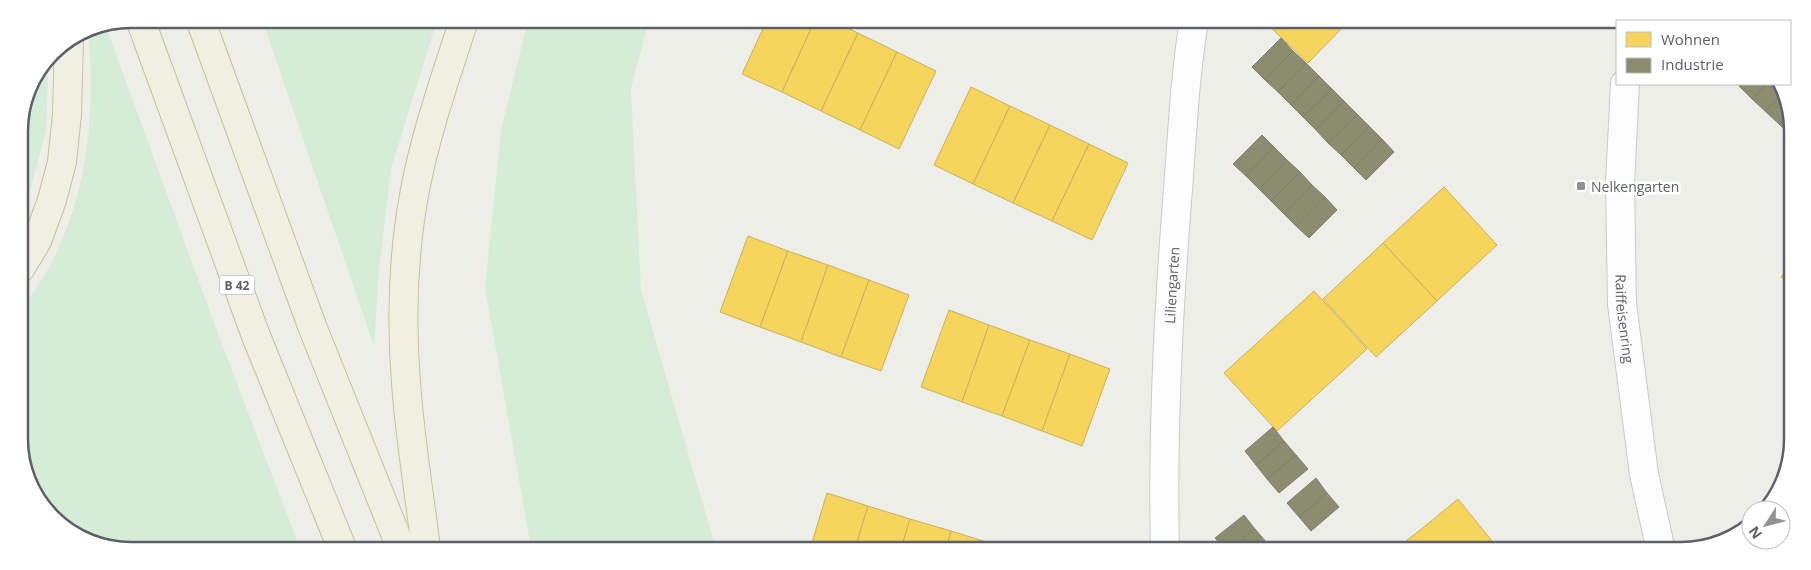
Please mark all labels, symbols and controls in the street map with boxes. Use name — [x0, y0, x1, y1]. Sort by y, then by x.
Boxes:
legend — [1616, 20, 1791, 85]
text: Wohnen — [1661, 29, 1720, 49]
text: Industrie — [1661, 54, 1724, 74]
place label: Nelkengarten — [1591, 177, 1679, 196]
marker: Nelkengarten — [1575, 180, 1587, 192]
street label: Liliengarten — [1159, 246, 1183, 324]
street label: Raiffeisenring — [1612, 274, 1639, 365]
road number: B 42 — [220, 276, 254, 294]
north arrow — [1741, 500, 1791, 550]
text: N — [1744, 523, 1766, 543]

